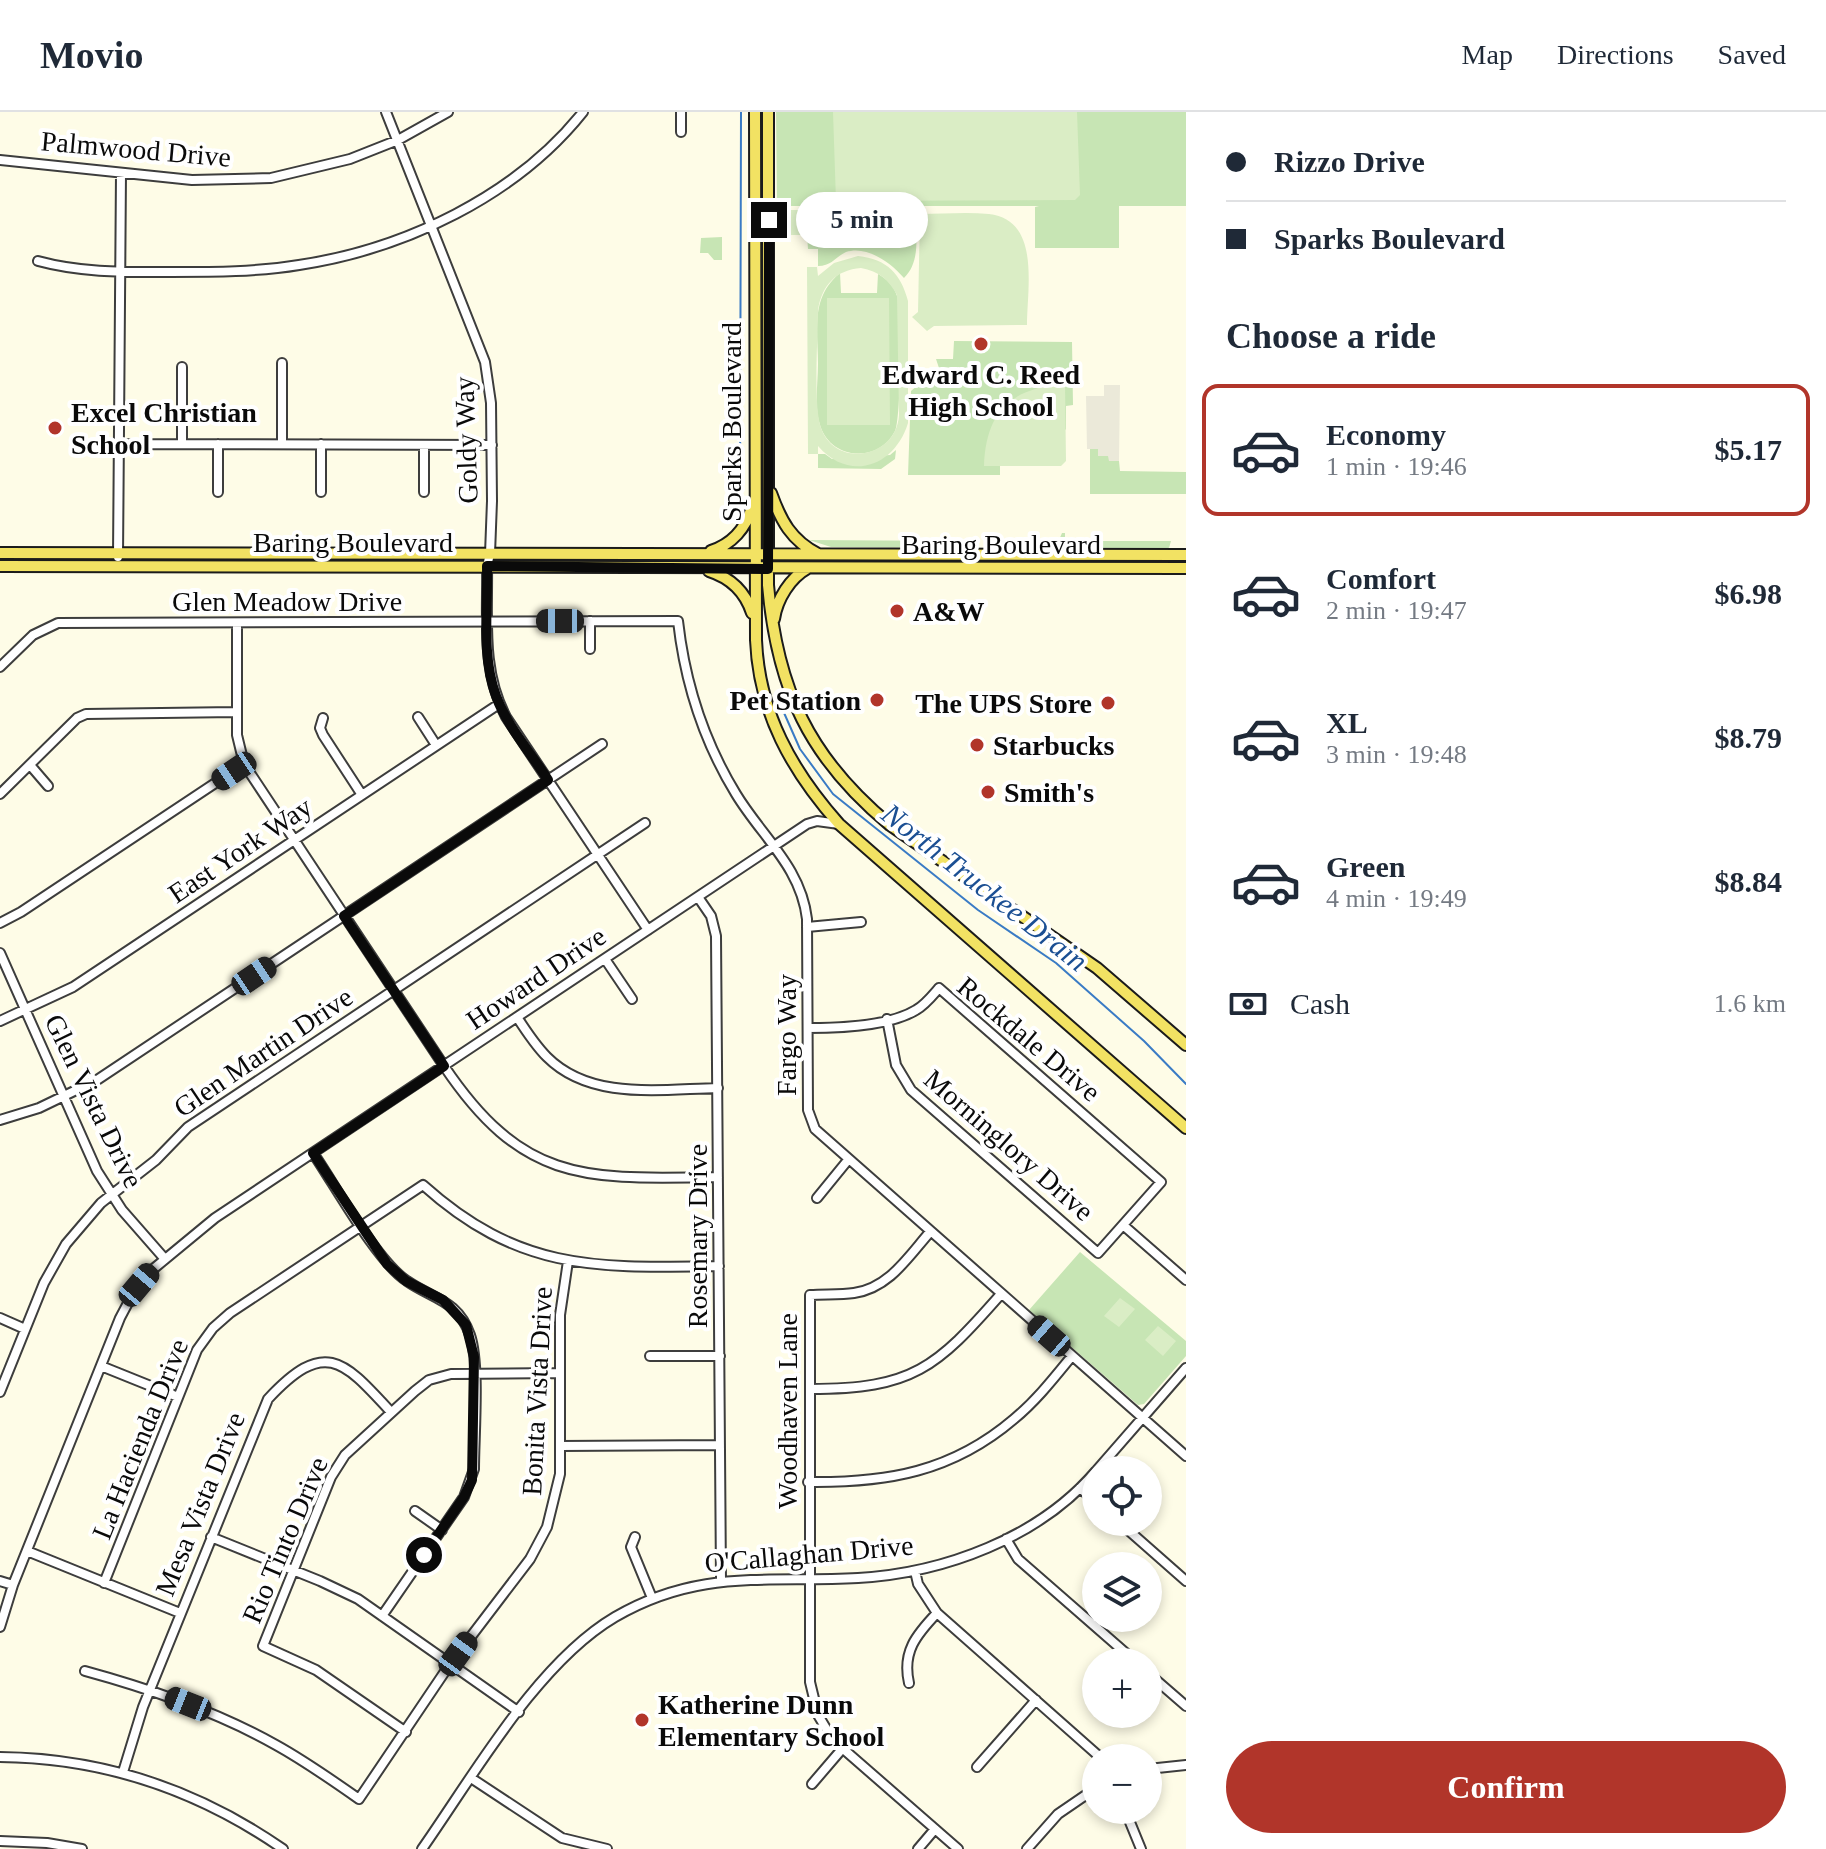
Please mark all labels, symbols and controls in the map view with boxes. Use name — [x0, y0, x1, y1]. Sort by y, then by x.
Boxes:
text: Movio — [40, 34, 143, 76]
text: Map — [1462, 39, 1513, 70]
text: Directions — [1557, 39, 1674, 70]
text: Saved — [1718, 39, 1786, 70]
street label: Palmwood Drive — [40, 125, 232, 173]
text: Rizzo Drive — [1274, 145, 1425, 178]
callout: 5 min — [797, 192, 929, 248]
route end — [751, 202, 787, 238]
text: 5 min — [831, 205, 893, 234]
text: Sparks Boulevard — [1274, 222, 1505, 255]
text: Choose a ride — [1226, 316, 1436, 356]
street label: Sparks Boulevard — [716, 322, 747, 522]
marker: Edward C. Reed High School — [972, 335, 990, 353]
place label: Edward C. Reed High School — [882, 359, 1081, 422]
street label: Goldy Way — [448, 376, 484, 504]
place label: Excel Christian School — [71, 397, 257, 460]
icon: car — [1230, 414, 1302, 486]
text: Economy — [1326, 418, 1446, 451]
marker: Excel Christian School — [46, 419, 64, 437]
text: $5.17 — [1715, 433, 1782, 466]
text: 1 min · 19:46 — [1326, 452, 1467, 481]
street label: Baring Boulevard — [253, 527, 453, 558]
street label: Baring Boulevard — [901, 529, 1101, 560]
icon: car — [1230, 558, 1302, 630]
text: Comfort — [1326, 562, 1436, 595]
text: $6.98 — [1715, 577, 1782, 610]
street label: Glen Meadow Drive — [172, 586, 402, 617]
place label: A&W — [913, 596, 985, 627]
text: 2 min · 19:47 — [1326, 596, 1467, 625]
marker: A&W — [888, 602, 906, 620]
car — [536, 609, 584, 633]
place label: Pet Station — [730, 685, 861, 716]
place label: The UPS Store — [915, 688, 1092, 719]
marker: Pet Station — [868, 691, 886, 709]
marker: The UPS Store — [1099, 694, 1117, 712]
icon: car — [1230, 702, 1302, 774]
text: XL — [1326, 706, 1368, 739]
text: $8.79 — [1715, 721, 1782, 754]
place label: Starbucks — [993, 730, 1114, 761]
marker: Starbucks — [968, 736, 986, 754]
text: 3 min · 19:48 — [1326, 740, 1467, 769]
car — [207, 748, 261, 794]
place label: Smith's — [1004, 777, 1094, 808]
marker: Smith's — [979, 783, 997, 801]
street label: East York Way — [163, 791, 317, 909]
water label: North Truckee Drain — [875, 796, 1094, 977]
icon: car — [1230, 846, 1302, 918]
text: Green — [1326, 850, 1405, 883]
text: $8.84 — [1715, 865, 1782, 898]
text: 4 min · 19:49 — [1326, 884, 1467, 913]
street label: Howard Drive — [461, 920, 611, 1036]
car — [227, 953, 281, 999]
street label: Rockdale Drive — [951, 970, 1107, 1108]
street label: Fargo Way — [771, 974, 802, 1096]
street label: Glen Martin Drive — [168, 981, 358, 1123]
icon: cash — [1226, 982, 1270, 1026]
text: Cash — [1290, 987, 1350, 1020]
text: 1.6 km — [1714, 989, 1786, 1018]
street label: Glen Vista Drive — [39, 1009, 149, 1193]
street label: Morninglory Drive — [918, 1063, 1100, 1227]
street label: Rosemary Drive — [682, 1144, 713, 1328]
car — [114, 1259, 164, 1311]
street label: Bonita Vista Drive — [516, 1286, 558, 1496]
car — [1023, 1311, 1075, 1361]
street label: Woodhaven Lane — [772, 1313, 803, 1509]
street label: La Hacienda Drive — [86, 1334, 194, 1544]
street label: Mesa Vista Drive — [149, 1408, 251, 1600]
street label: Rio Tinto Drive — [236, 1452, 334, 1628]
map controls — [1082, 1456, 1162, 1824]
button: locate — [1082, 1456, 1162, 1536]
street label: O'Callaghan Drive — [703, 1529, 915, 1579]
route start — [406, 1537, 442, 1573]
button: layers — [1082, 1552, 1162, 1632]
car — [434, 1628, 482, 1680]
button: + — [1082, 1648, 1162, 1728]
car — [161, 1684, 215, 1724]
place label: Katherine Dunn Elementary School — [658, 1689, 885, 1752]
marker: Katherine Dunn Elementary School — [633, 1711, 651, 1729]
button: Confirm — [1226, 1741, 1786, 1833]
button: − — [1082, 1744, 1162, 1824]

